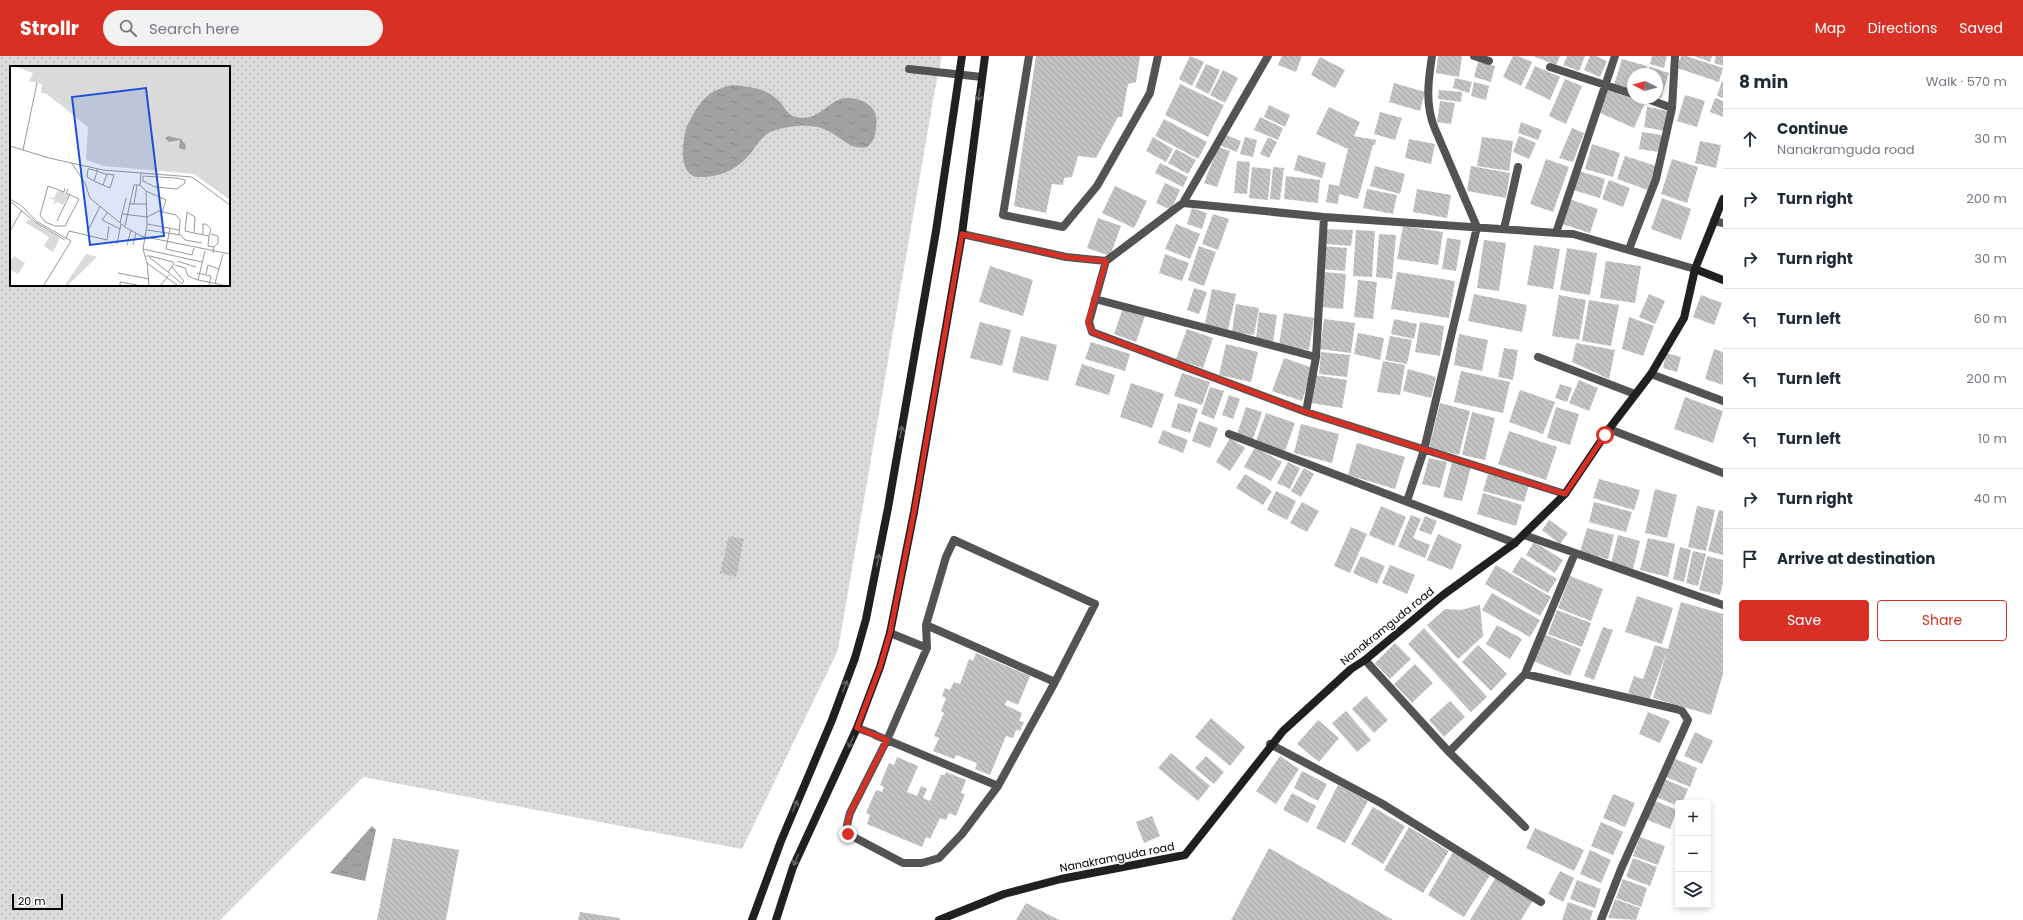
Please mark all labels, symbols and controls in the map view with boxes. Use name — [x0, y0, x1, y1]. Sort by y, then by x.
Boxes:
search box — [103, 10, 383, 46]
text: Strollr — [20, 15, 79, 42]
icon: search — [117, 17, 139, 39]
text: Search here — [149, 18, 239, 39]
text: Map — [1815, 18, 1846, 38]
text: Directions — [1868, 18, 1937, 38]
text: Saved — [1959, 18, 2003, 38]
inset map — [10, 66, 230, 286]
north arrow — [1627, 68, 1663, 104]
text: 8 min — [1739, 70, 1788, 94]
text: Walk · 570 m — [1926, 72, 2007, 91]
one-way arrow — [975, 88, 983, 101]
text: Continue — [1777, 118, 1848, 139]
icon: ahead — [1739, 128, 1761, 150]
text: 30 m — [1974, 129, 2007, 148]
text: Nanakramguda road — [1777, 140, 1915, 159]
icon: right — [1739, 188, 1761, 210]
text: Turn right — [1777, 188, 1853, 209]
text: 200 m — [1966, 189, 2007, 208]
icon: right — [1739, 248, 1761, 270]
text: Turn right — [1777, 248, 1853, 269]
text: 30 m — [1974, 249, 2007, 268]
icon: left — [1739, 308, 1761, 330]
text: Turn left — [1777, 308, 1841, 329]
text: 60 m — [1974, 309, 2007, 328]
icon: left — [1739, 368, 1761, 390]
text: Turn left — [1777, 368, 1841, 389]
text: 200 m — [1966, 369, 2007, 388]
one-way arrow — [897, 426, 905, 439]
route start — [1596, 426, 1614, 444]
icon: left — [1739, 428, 1761, 450]
text: Turn left — [1777, 428, 1841, 449]
text: 10 m — [1978, 429, 2007, 448]
icon: right — [1739, 488, 1761, 510]
text: Turn right — [1777, 488, 1853, 509]
text: 40 m — [1974, 489, 2007, 508]
icon: arrive — [1739, 548, 1761, 570]
text: Arrive at destination — [1777, 548, 1935, 569]
one-way arrow — [874, 554, 882, 567]
street label: Nanakramguda road — [1337, 583, 1437, 669]
button: Save — [1739, 600, 1869, 641]
button: Share — [1877, 600, 2007, 641]
one-way arrow — [841, 680, 849, 692]
one-way arrow — [847, 736, 854, 748]
one-way arrow — [792, 800, 800, 812]
map controls — [1675, 800, 1711, 908]
button: + — [1675, 800, 1711, 836]
route end — [839, 825, 857, 843]
button: − — [1675, 836, 1711, 872]
street label: Nanakramguda road — [1058, 838, 1176, 876]
one-way arrow — [792, 854, 800, 866]
button: layers — [1675, 872, 1711, 908]
scale bar — [12, 892, 63, 911]
text: 20 m — [18, 893, 46, 909]

